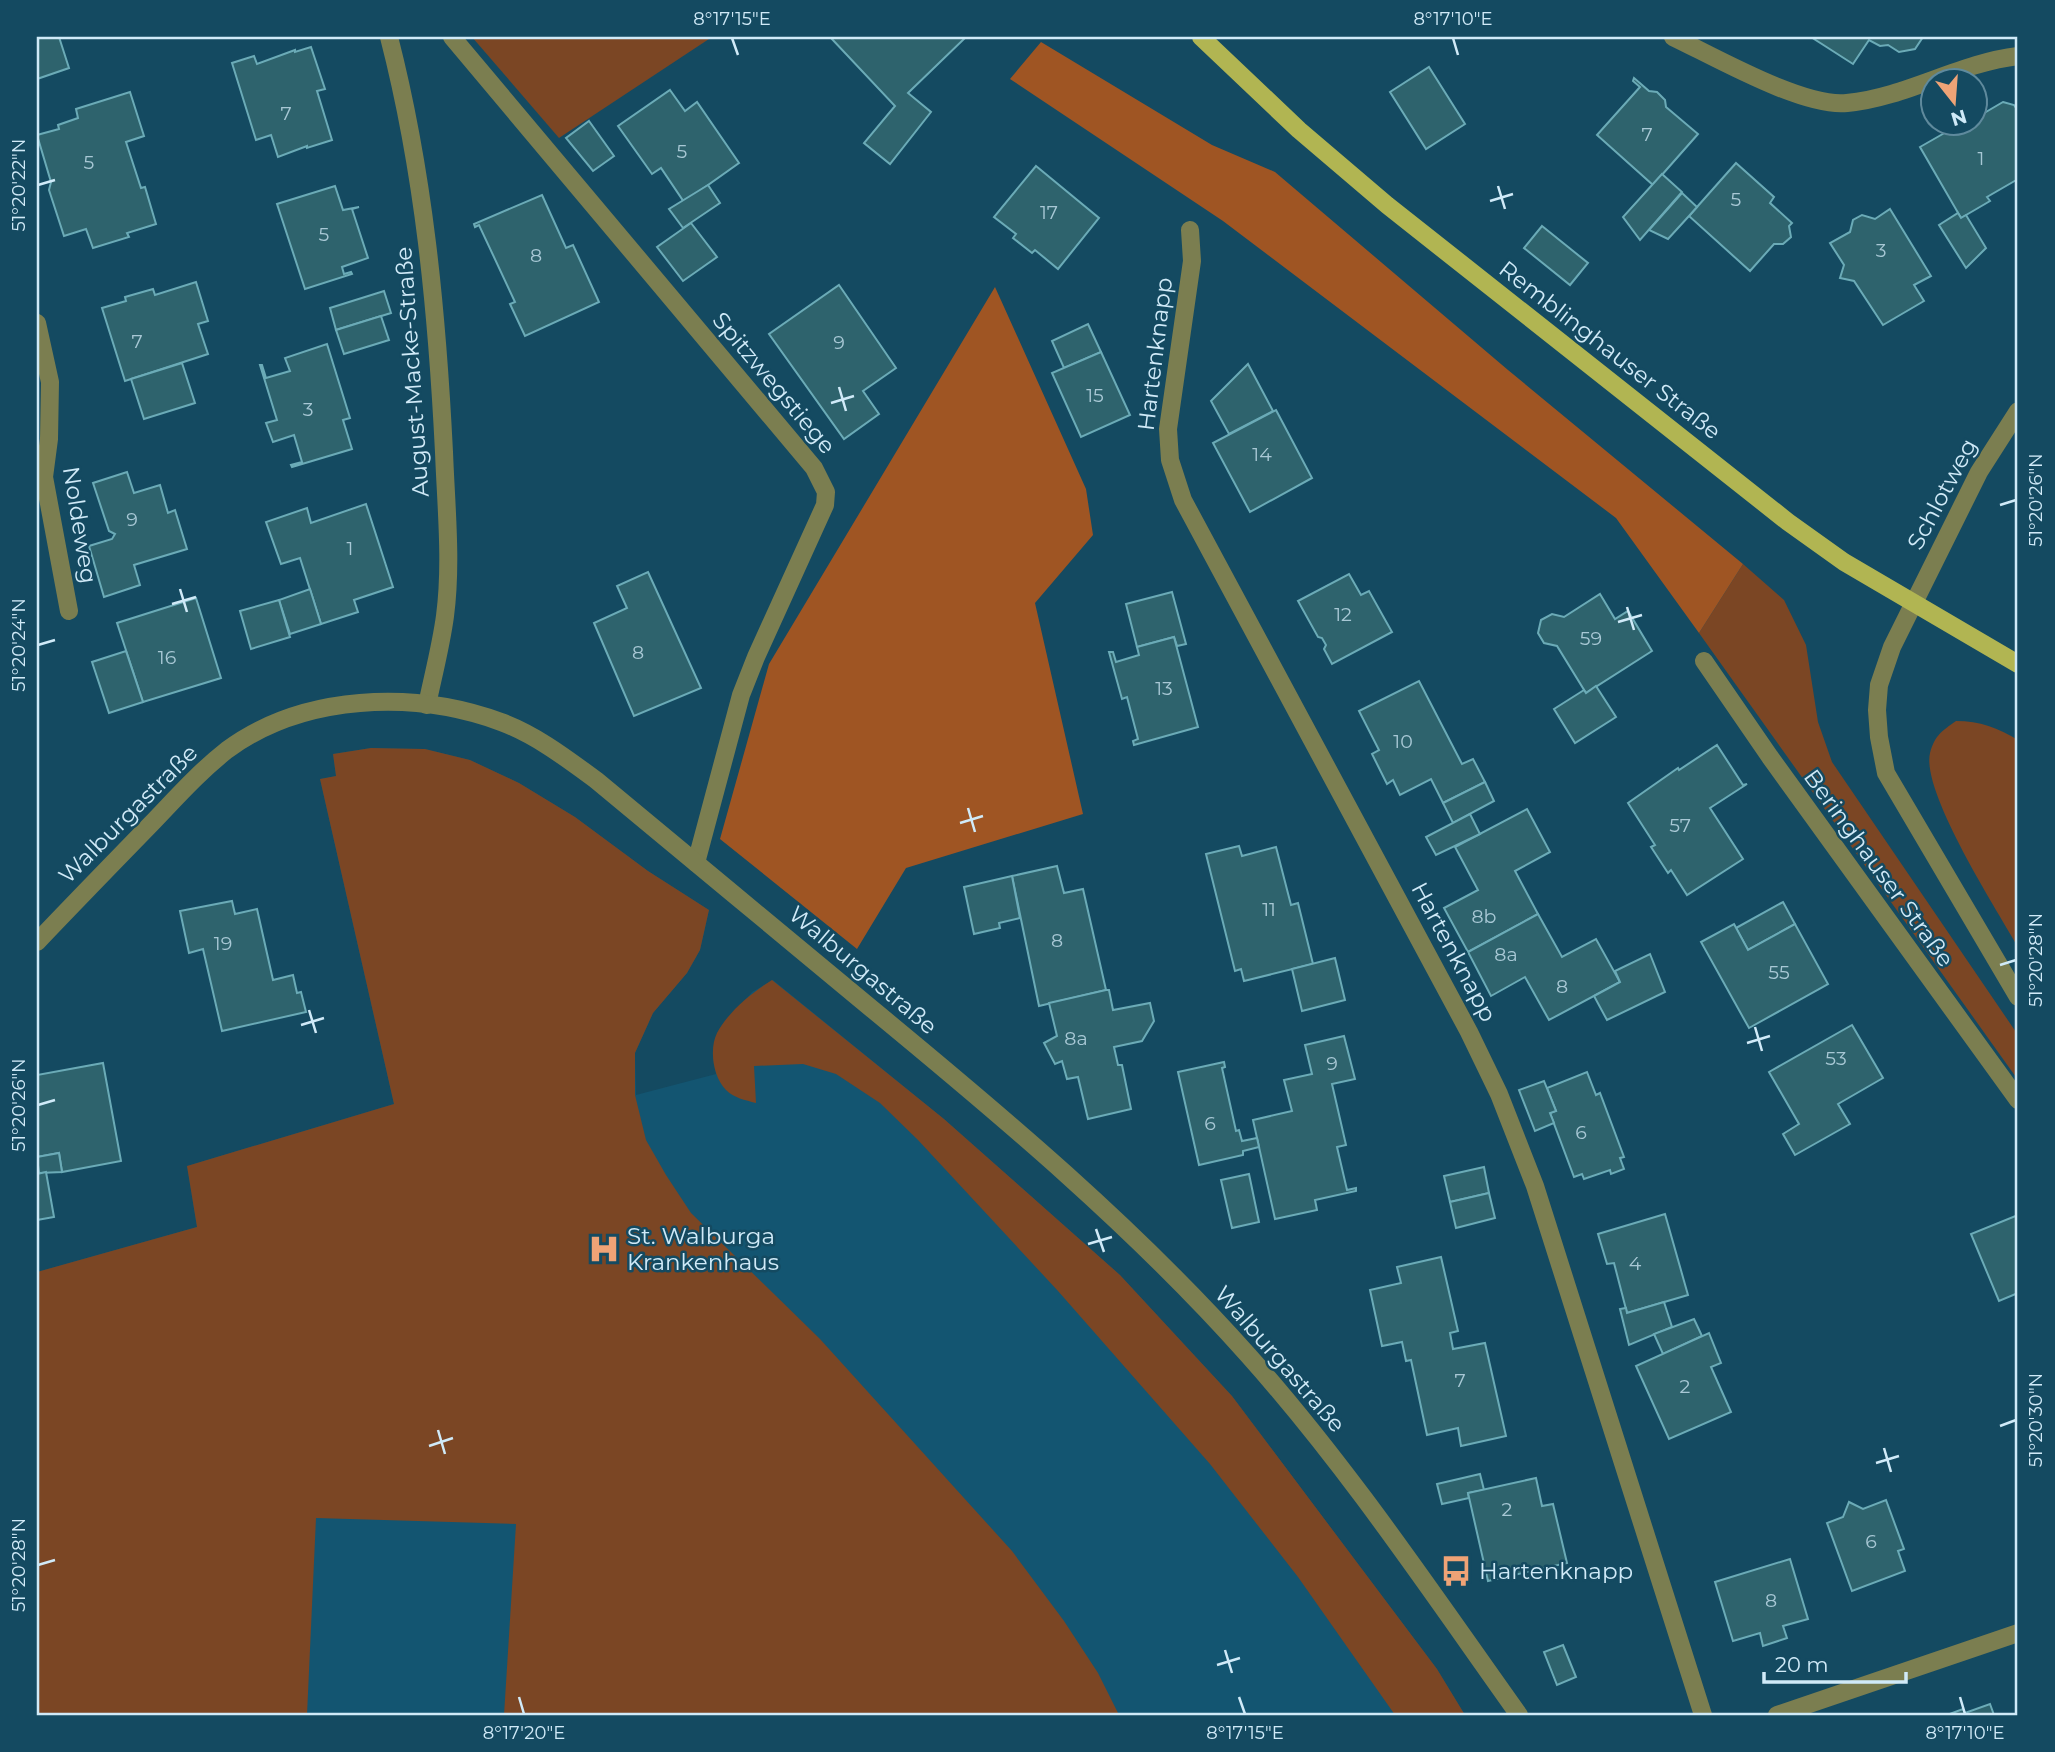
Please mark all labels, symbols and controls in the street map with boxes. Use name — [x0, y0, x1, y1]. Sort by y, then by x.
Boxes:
text: 8°17'15"E — [693, 8, 771, 30]
text: 8°17'10"E — [1413, 8, 1493, 30]
north arrow — [1918, 66, 1988, 136]
house number: 7 — [280, 102, 292, 125]
text: N — [1948, 105, 1970, 131]
house number: 7 — [1641, 123, 1653, 146]
text: 51°20'22"N — [8, 139, 30, 231]
house number: 5 — [677, 140, 688, 163]
house number: 1 — [1978, 147, 1984, 170]
house number: 5 — [84, 151, 95, 174]
house number: 5 — [1731, 188, 1742, 211]
house number: 17 — [1040, 201, 1058, 224]
house number: 5 — [319, 223, 330, 246]
house number: 3 — [1876, 239, 1886, 262]
house number: 8 — [530, 244, 542, 267]
street label: August-Macke-Straße — [389, 246, 435, 498]
street label: Remblinghauser Straße — [1494, 255, 1726, 445]
street label: Hartenknapp — [1132, 276, 1178, 432]
street label: Spitzwegstiege — [707, 306, 841, 460]
house number: 7 — [131, 330, 143, 353]
house number: 9 — [833, 331, 845, 354]
house number: 15 — [1086, 384, 1104, 407]
house number: 3 — [303, 398, 313, 421]
street label: Schlotweg — [1901, 434, 1983, 554]
house number: 14 — [1252, 443, 1272, 466]
text: 51°20'26"N — [2025, 453, 2047, 547]
street label: Noldeweg — [57, 464, 103, 586]
house number: 9 — [126, 508, 138, 531]
house number: 1 — [347, 537, 353, 560]
text: 51°20'24"N — [8, 598, 30, 692]
house number: 12 — [1334, 603, 1352, 626]
house number: 59 — [1580, 627, 1602, 650]
house number: 8 — [632, 641, 644, 664]
house number: 16 — [158, 646, 176, 669]
house number: 13 — [1155, 677, 1173, 700]
house number: 10 — [1393, 730, 1413, 753]
street label: Walburgastraße — [53, 739, 203, 889]
street label: Beringhauser Straße — [1798, 764, 1960, 972]
house number: 57 — [1669, 814, 1691, 837]
street label: Hartenknapp — [1405, 877, 1503, 1027]
house number: 11 — [1262, 898, 1276, 921]
street label: Walburgastraße — [783, 900, 943, 1040]
house number: 8b — [1471, 905, 1497, 928]
text: 51°20'28"N — [2025, 913, 2047, 1007]
house number: 8 — [1051, 929, 1063, 952]
house number: 19 — [214, 932, 232, 955]
house number: 8a — [1494, 943, 1518, 966]
house number: 55 — [1768, 961, 1790, 984]
house number: 8 — [1556, 975, 1568, 998]
house number: 8a — [1064, 1027, 1088, 1050]
house number: 53 — [1825, 1047, 1847, 1070]
house number: 9 — [1326, 1052, 1338, 1075]
text: 51°20'26"N — [8, 1058, 30, 1152]
house number: 6 — [1204, 1112, 1216, 1135]
house number: 6 — [1575, 1121, 1587, 1144]
place label: St. Walburga Krankenhaus — [627, 1222, 779, 1276]
hospital icon: St. Walburga Krankenhaus — [587, 1232, 621, 1266]
house number: 4 — [1629, 1252, 1642, 1275]
street label: Walburgastraße — [1209, 1280, 1351, 1438]
house number: 7 — [1454, 1369, 1466, 1392]
text: 51°20'30"N — [2025, 1373, 2047, 1467]
house number: 2 — [1680, 1375, 1691, 1398]
house number: 2 — [1502, 1498, 1513, 1521]
text: 51°20'28"N — [8, 1518, 30, 1612]
house number: 6 — [1865, 1530, 1877, 1553]
bus stop icon: Hartenknapp — [1439, 1554, 1473, 1588]
place label: Hartenknapp — [1479, 1557, 1633, 1585]
house number: 8 — [1765, 1589, 1777, 1612]
scale bar — [1764, 1640, 1906, 1684]
text: 20 m — [1775, 1652, 1829, 1677]
text: 8°17'20"E — [483, 1722, 565, 1744]
text: 8°17'15"E — [1206, 1722, 1284, 1744]
text: 8°17'10"E — [1925, 1722, 2005, 1744]

